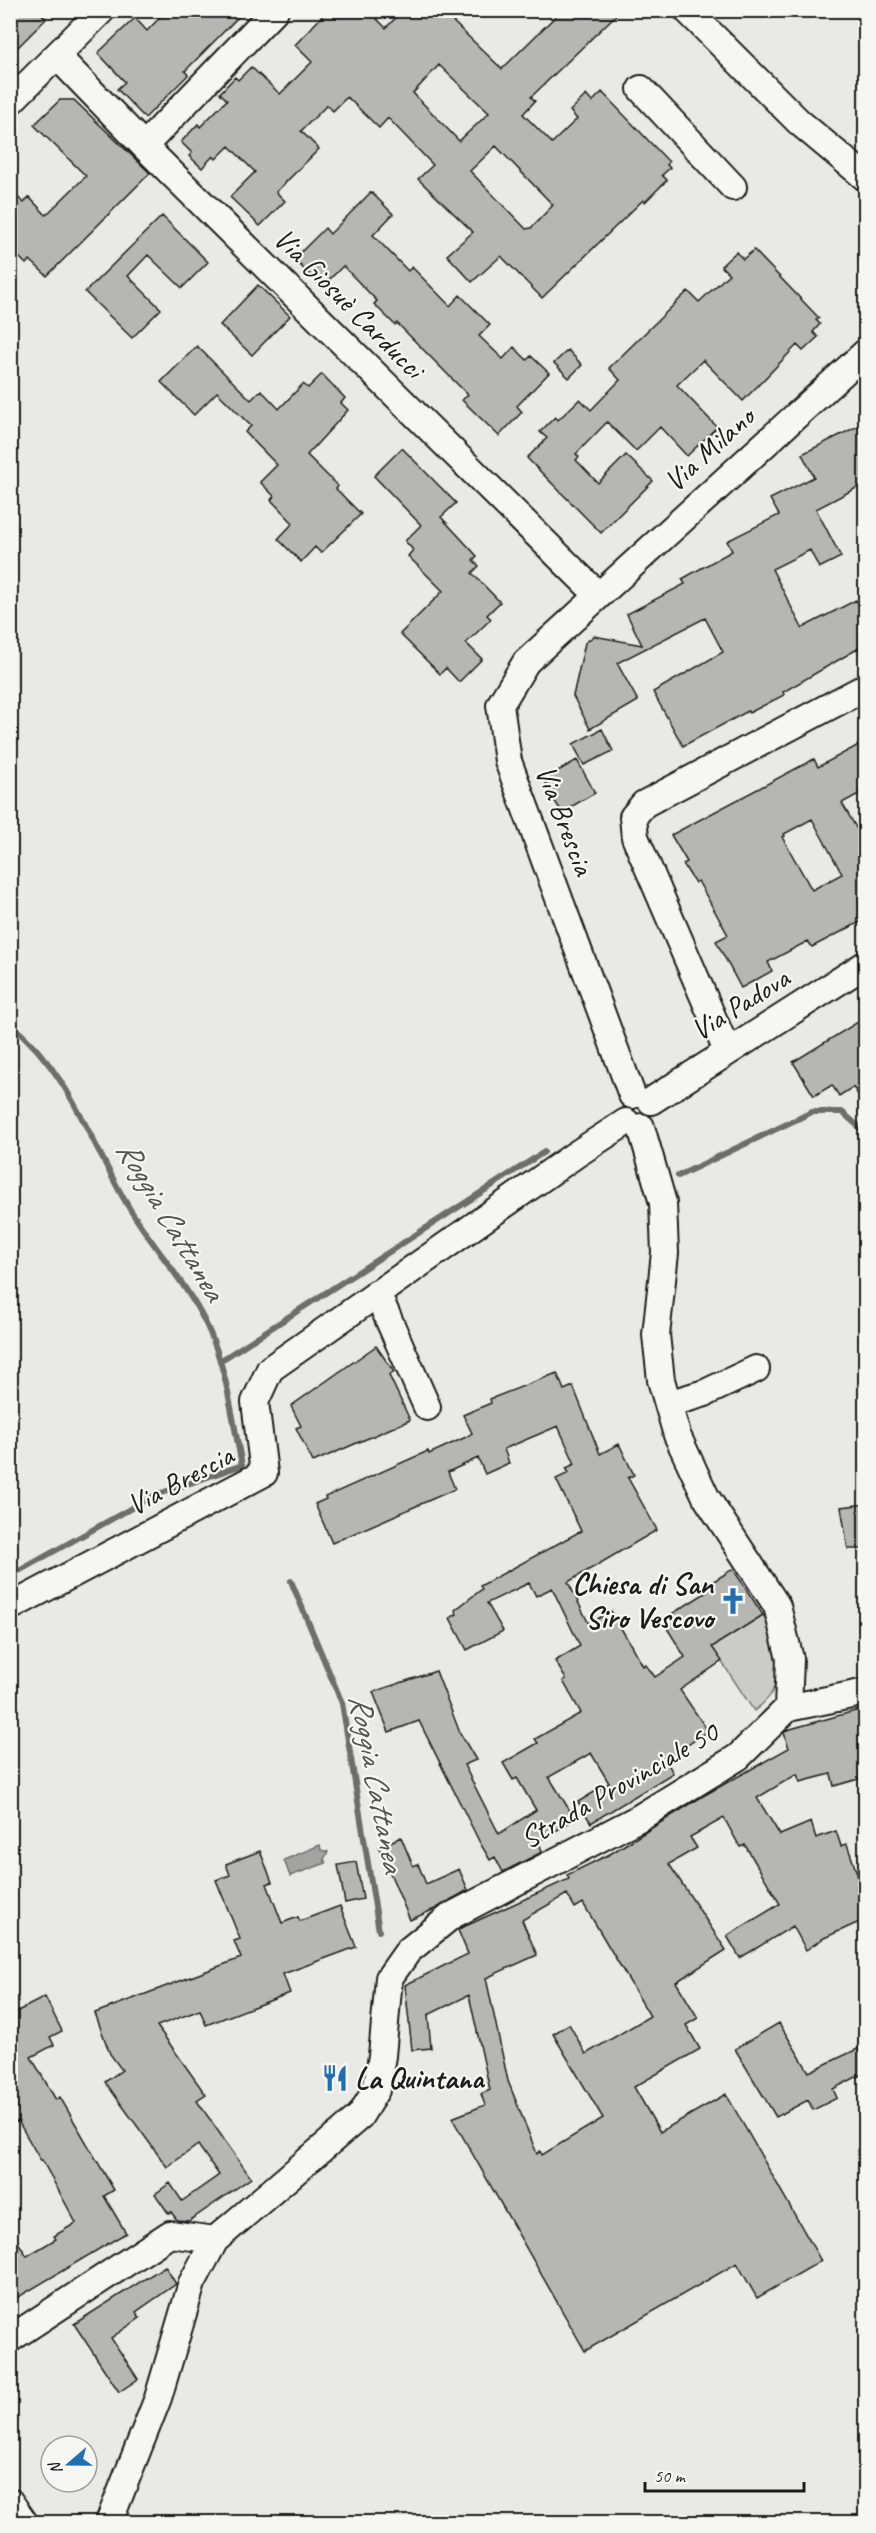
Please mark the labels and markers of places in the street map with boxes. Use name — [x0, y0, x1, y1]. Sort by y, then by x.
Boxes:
place label: Chiesa di San Siro Vescovo — [572, 1565, 716, 1637]
church icon: Chiesa di San Siro Vescovo — [718, 1586, 748, 1616]
place label: La Quintana — [355, 2059, 486, 2097]
restaurant icon: La Quintana — [320, 2063, 350, 2093]

